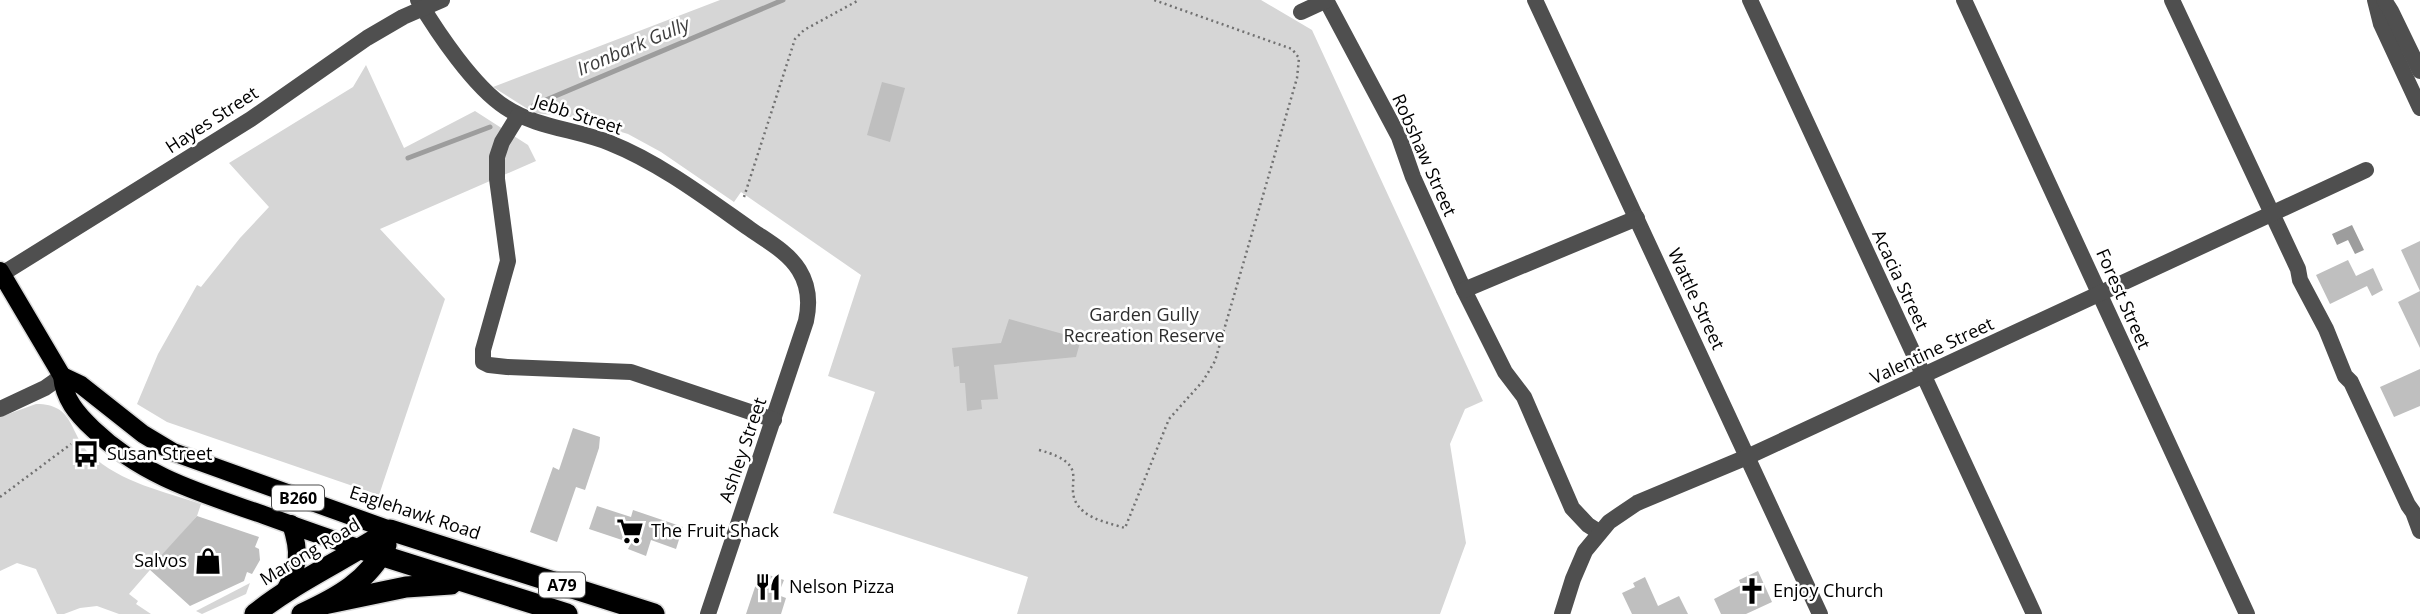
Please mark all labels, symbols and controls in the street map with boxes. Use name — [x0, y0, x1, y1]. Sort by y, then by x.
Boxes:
water label: Ironbark Gully — [573, 10, 694, 81]
street label: Hayes Street — [160, 80, 262, 158]
street label: Jebb Street — [529, 88, 626, 140]
street label: Robshaw Street — [1387, 90, 1463, 220]
street label: Acacia Street — [1867, 226, 1935, 334]
street label: Wattle Street — [1663, 244, 1731, 353]
street label: Forest Street — [2091, 245, 2157, 353]
park label: Garden Gully Recreation Reserve — [1063, 302, 1225, 347]
street label: Valentine Street — [1866, 311, 1997, 389]
street label: Ashley Street — [713, 394, 771, 505]
bus stop icon: Susan Street — [71, 439, 101, 469]
place label: Susan Street — [107, 441, 212, 465]
street label: Eaglehawk Road — [347, 480, 484, 545]
road number: B260 — [272, 485, 324, 510]
street label: Marong Road — [255, 512, 364, 590]
supermarket icon: The Fruit Shack — [615, 516, 645, 546]
place label: The Fruit Shack — [651, 518, 780, 542]
shop icon: Salvos — [193, 546, 223, 576]
place label: Salvos — [134, 548, 187, 572]
road number: A79 — [539, 572, 585, 598]
restaurant icon: Nelson Pizza — [753, 572, 783, 602]
place label: Nelson Pizza — [789, 574, 895, 598]
church icon: Enjoy Church — [1737, 576, 1767, 606]
place label: Enjoy Church — [1773, 578, 1884, 602]

